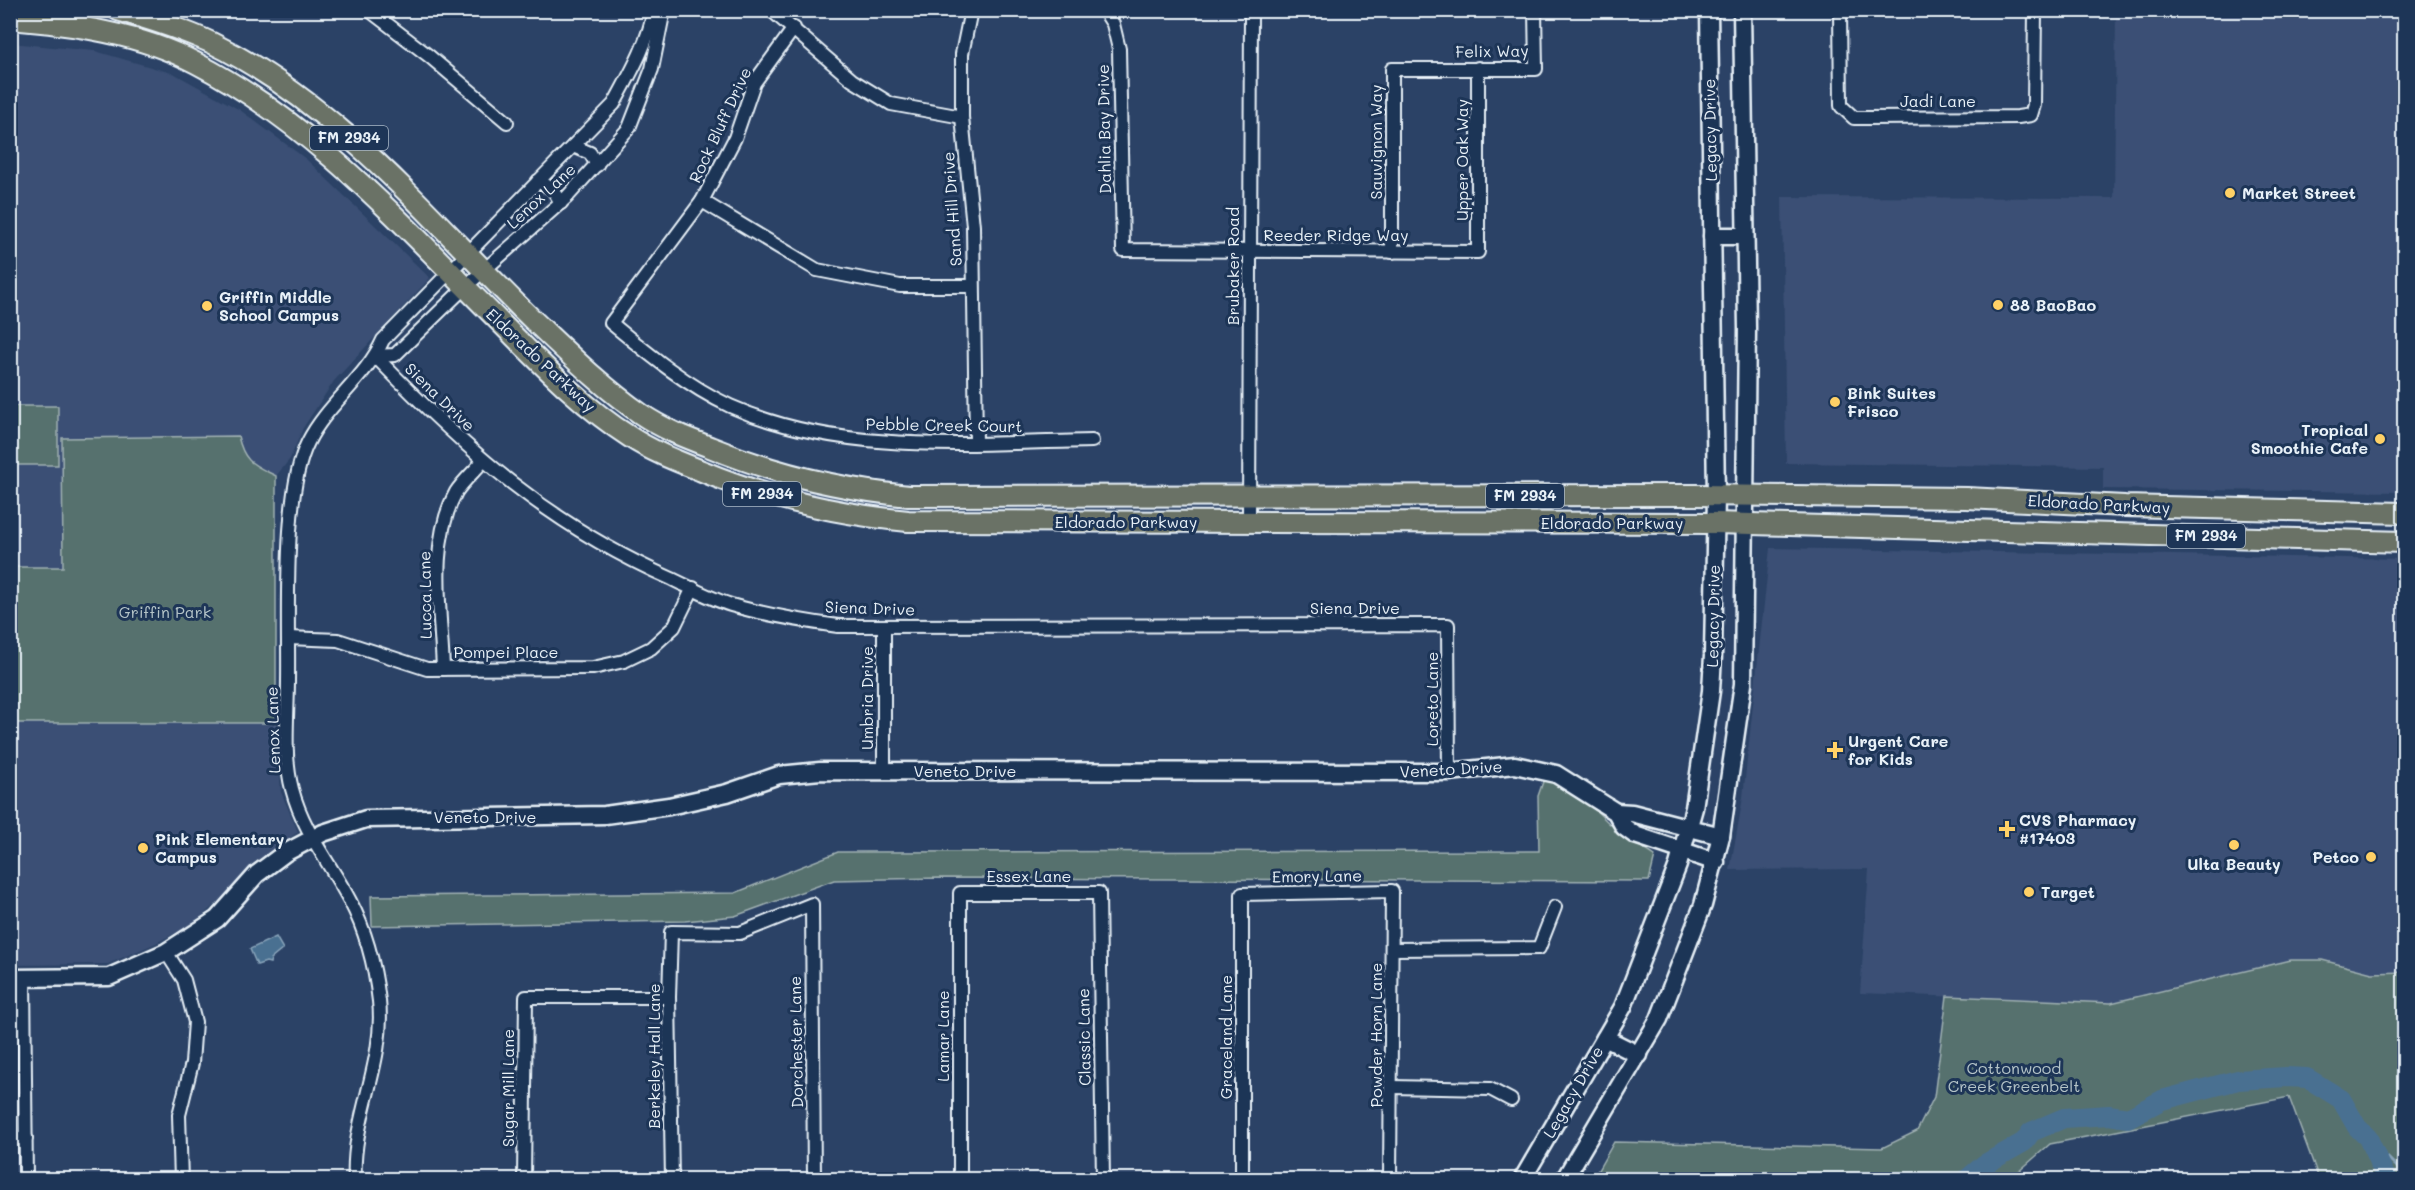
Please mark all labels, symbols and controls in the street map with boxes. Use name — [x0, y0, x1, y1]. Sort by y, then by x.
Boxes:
street label: Felix Way — [1455, 39, 1529, 62]
street label: Rock Bluff Drive — [684, 64, 756, 186]
street label: Dahlia Bay Drive — [1092, 64, 1115, 194]
street label: Legacy Drive — [1698, 78, 1721, 182]
street label: Sauvignon Way — [1365, 84, 1386, 200]
street label: Jadi Lane — [1900, 90, 1976, 111]
street label: Upper Oak Way — [1451, 99, 1472, 221]
road number: FM 2934 — [310, 126, 388, 150]
street label: Sand Hill Drive — [937, 151, 966, 267]
street label: Lenox Lane — [502, 158, 580, 233]
place label: Market Street — [2242, 182, 2356, 203]
marker: Market Street — [2223, 186, 2237, 200]
street label: Brubaker Road — [1222, 207, 1243, 325]
street label: Reeder Ridge Way — [1263, 224, 1409, 245]
place label: Griffin Middle School Campus — [219, 286, 339, 325]
place label: 88 BaoBao — [2010, 294, 2097, 315]
marker: 88 BaoBao — [1991, 298, 2005, 312]
marker: Griffin Middle School Campus — [200, 299, 214, 313]
street label: Eldorado Parkway — [482, 303, 601, 416]
street label: Siena Drive — [401, 358, 480, 435]
place label: Bink Suites Frisco — [1847, 382, 1936, 421]
marker: Bink Suites Frisco — [1828, 395, 1842, 409]
street label: Pebble Creek Court — [865, 413, 1023, 436]
place label: Tropical Smoothie Cafe — [2251, 419, 2368, 458]
marker: Tropical Smoothie Cafe — [2373, 432, 2387, 446]
road number: FM 2934 — [723, 482, 801, 506]
road number: FM 2934 — [1486, 484, 1564, 508]
street label: Eldorado Parkway — [2027, 489, 2171, 518]
street label: Eldorado Parkway — [1055, 511, 1197, 532]
street label: Eldorado Parkway — [1541, 512, 1683, 533]
road number: FM 2934 — [2167, 524, 2245, 548]
street label: Lucca Lane — [413, 551, 436, 639]
street label: Legacy Drive — [1701, 564, 1724, 668]
street label: Siena Drive — [825, 595, 915, 620]
street label: Siena Drive — [1310, 597, 1400, 618]
park label: Griffin Park — [119, 601, 211, 622]
street label: Pompei Place — [454, 641, 558, 662]
street label: Umbria Drive — [856, 646, 877, 750]
street label: Loreto Lane — [1421, 652, 1442, 746]
street label: Lenox Lane — [260, 686, 285, 774]
place label: Urgent Care for Kids — [1848, 730, 1948, 769]
marker: Urgent Care for Kids — [1826, 741, 1844, 759]
street label: Veneto Drive — [1399, 755, 1503, 782]
street label: Veneto Drive — [914, 760, 1016, 781]
street label: Veneto Drive — [434, 806, 536, 827]
place label: CVS Pharmacy #17403 — [2019, 809, 2137, 848]
marker: CVS Pharmacy #17403 — [2000, 822, 2014, 836]
place label: Pink Elementary Campus — [155, 828, 285, 867]
marker: Ulta Beauty — [2227, 838, 2241, 852]
marker: Pink Elementary Campus — [136, 841, 150, 855]
place label: Petco — [2312, 846, 2359, 867]
marker: Petco — [2364, 850, 2378, 864]
place label: Ulta Beauty — [2187, 853, 2281, 874]
street label: Emory Lane — [1272, 864, 1362, 887]
street label: Essex Lane — [986, 865, 1072, 886]
place label: Target — [2041, 881, 2095, 902]
marker: Target — [2022, 885, 2036, 899]
street label: Powder Horn Lane — [1365, 963, 1386, 1107]
street label: Graceland Lane — [1215, 975, 1236, 1099]
street label: Dorchester Lane — [784, 976, 807, 1108]
street label: Berkeley Hall Lane — [643, 983, 664, 1129]
street label: Classic Lane — [1072, 988, 1095, 1086]
street label: Lamar Lane — [932, 990, 953, 1082]
street label: Sugar Mill Lane — [497, 1029, 518, 1147]
street label: Legacy Drive — [1538, 1042, 1607, 1141]
park label: Cottonwood Creek Greenbelt — [1948, 1057, 2080, 1096]

